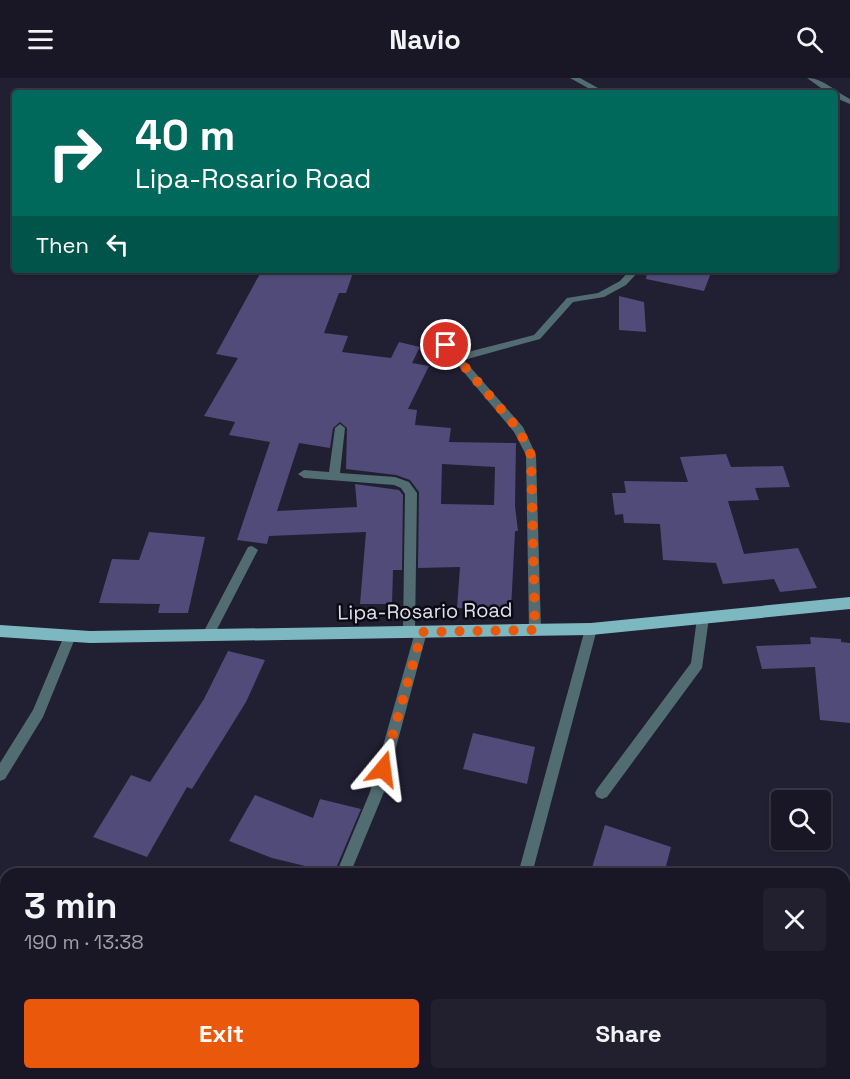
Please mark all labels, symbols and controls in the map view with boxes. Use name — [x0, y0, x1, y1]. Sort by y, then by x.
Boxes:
text: Navio — [389, 22, 461, 57]
icon: menu — [24, 23, 57, 56]
icon: search — [793, 23, 826, 56]
text: 40 m — [135, 109, 235, 162]
icon: right — [36, 114, 114, 192]
text: Lipa-Rosario Road — [135, 161, 371, 196]
icon: left — [101, 228, 134, 261]
text: Then — [36, 231, 89, 259]
pin — [420, 319, 471, 370]
icon: arrive — [429, 328, 462, 361]
street label: Lipa-Rosario Road — [337, 596, 513, 626]
position arrow — [351, 737, 415, 801]
map controls — [771, 790, 831, 850]
button: search — [771, 790, 831, 850]
text: 3 min — [24, 883, 118, 929]
button: close — [763, 888, 826, 951]
text: 190 m · 13:38 — [24, 929, 144, 955]
button: Exit — [24, 999, 419, 1068]
button: Share — [431, 999, 826, 1068]

